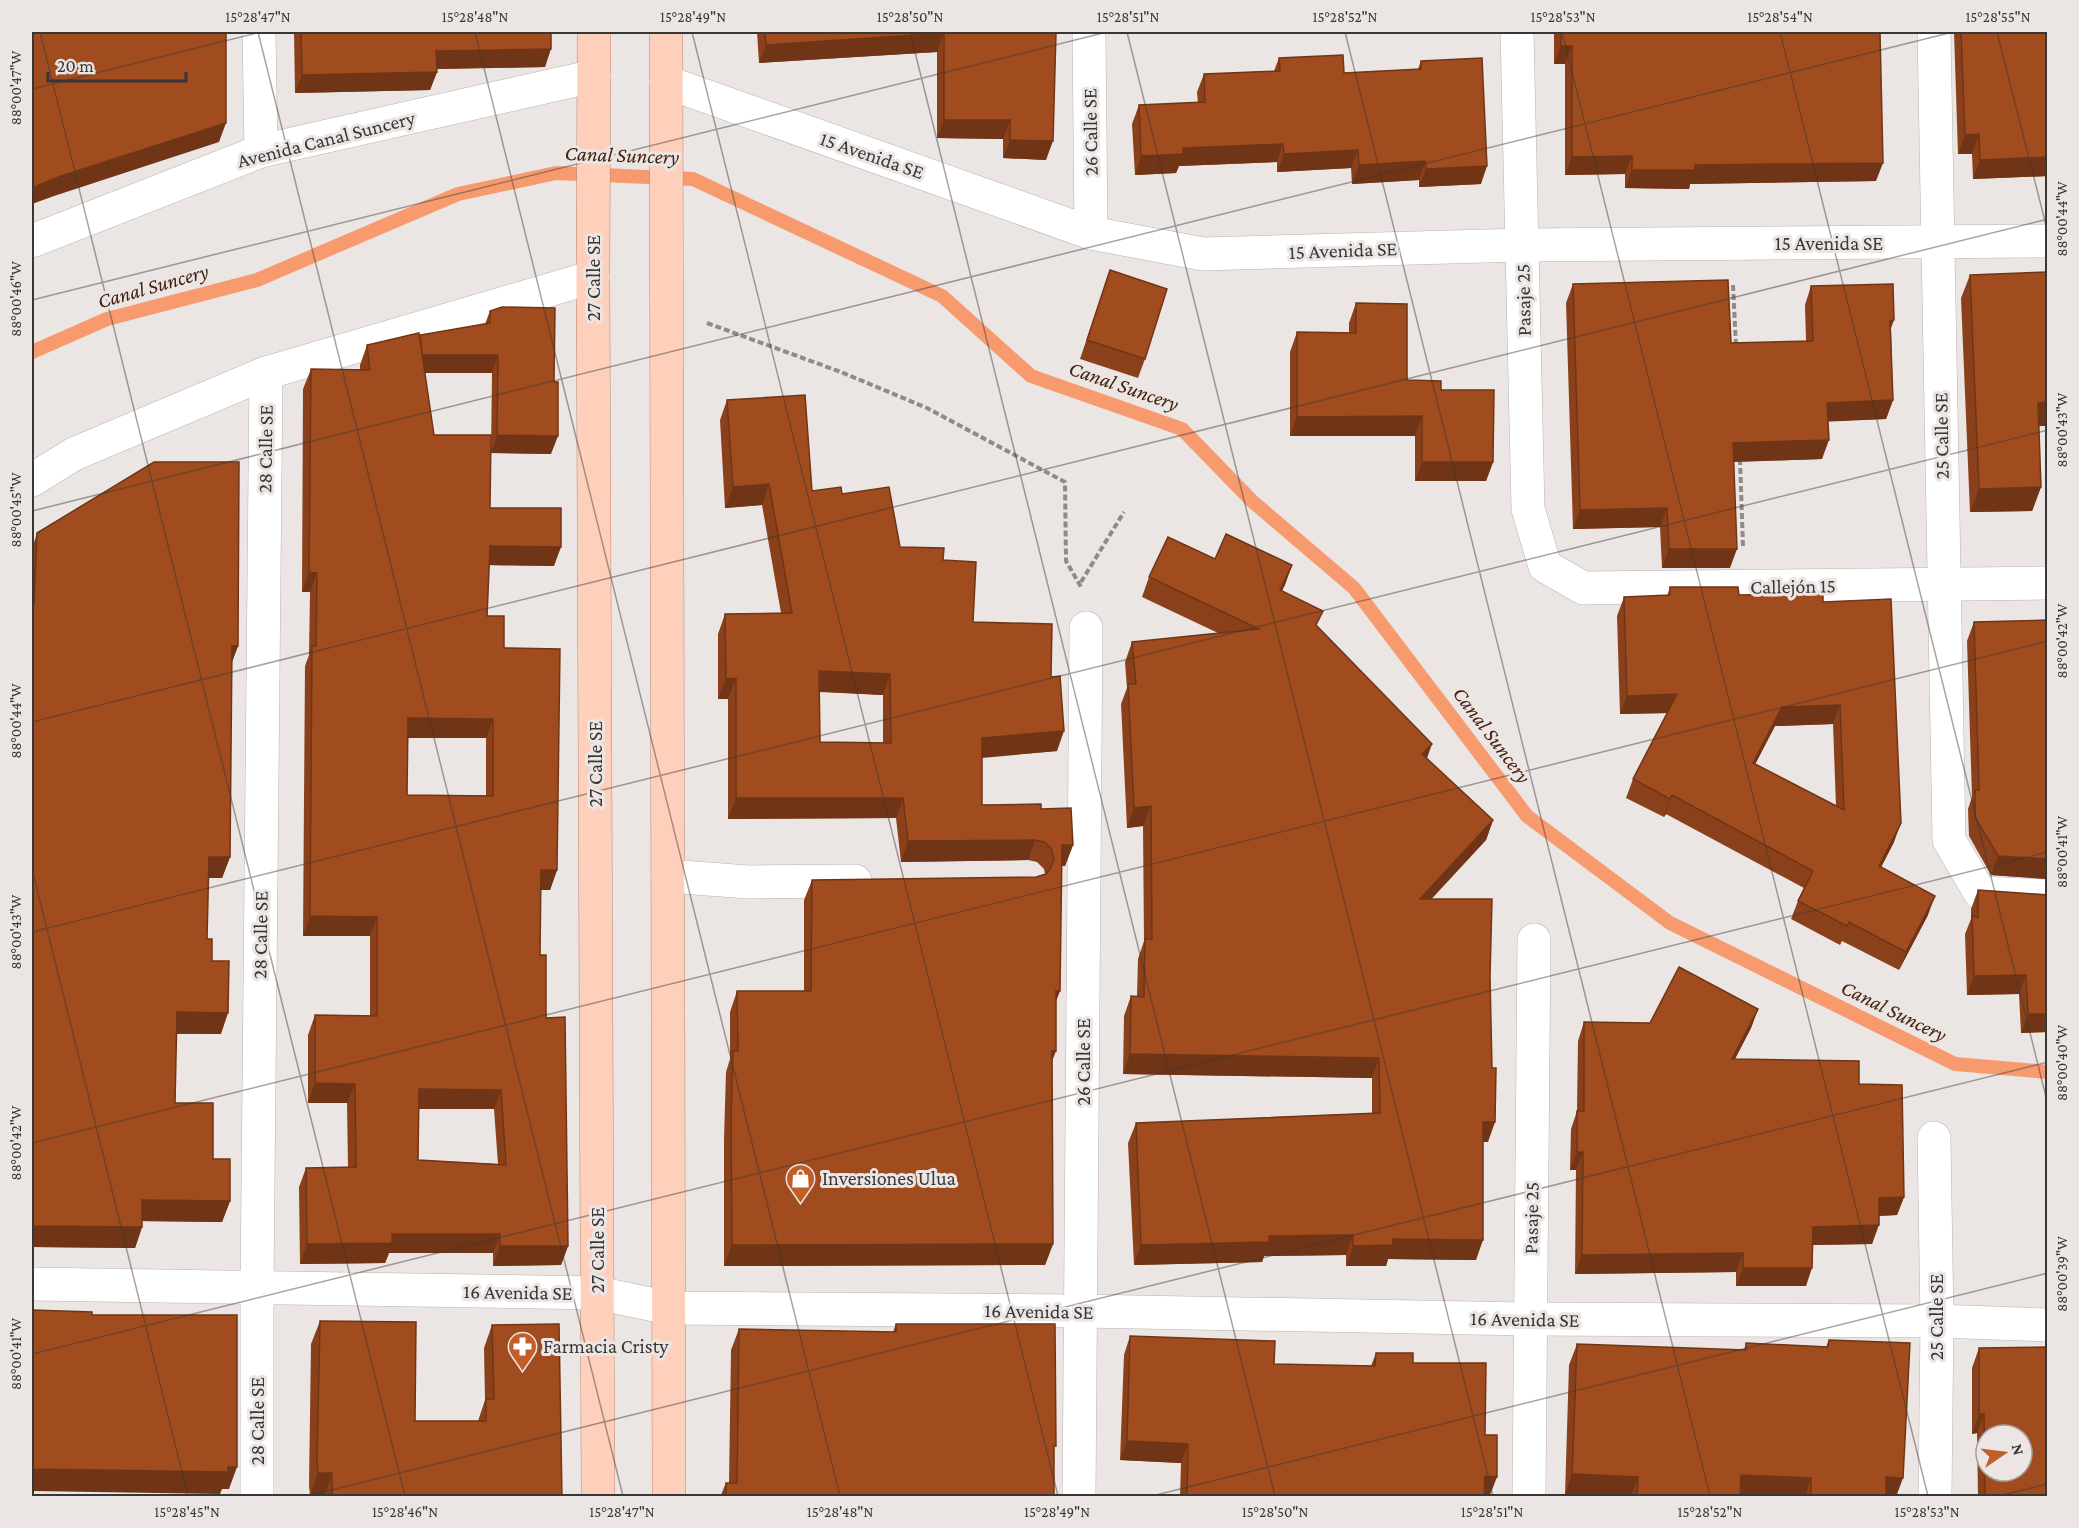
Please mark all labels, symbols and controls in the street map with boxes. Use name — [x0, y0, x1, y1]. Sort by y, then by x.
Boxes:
text: 15°28'47"N — [225, 9, 291, 25]
text: 15°28'48"N — [442, 9, 508, 25]
text: 15°28'49"N — [660, 9, 726, 25]
text: 15°28'50"N — [877, 9, 943, 25]
text: 15°28'51"N — [1097, 9, 1159, 25]
text: 15°28'52"N — [1312, 9, 1378, 25]
text: 15°28'53"N — [1530, 9, 1596, 25]
text: 15°28'54"N — [1747, 9, 1813, 25]
text: 15°28'55"N — [1965, 9, 2031, 25]
scale bar — [48, 45, 186, 83]
text: 88°00'47"W — [8, 50, 24, 125]
text: 20 m — [57, 56, 94, 76]
street label: 26 Calle SE — [1078, 88, 1102, 176]
street label: Avenida Canal Suncery — [235, 106, 418, 173]
street label: 15 Avenida SE — [817, 127, 927, 183]
water label: Canal Suncery — [564, 141, 680, 169]
text: 88°00'44"W — [2054, 181, 2070, 257]
street label: 15 Avenida SE — [1775, 232, 1883, 254]
street label: 27 Calle SE — [582, 235, 604, 321]
street label: 15 Avenida SE — [1288, 237, 1398, 263]
water label: Canal Suncery — [95, 259, 212, 313]
text: 88°00'46"W — [8, 261, 24, 337]
street label: Pasaje 25 — [1511, 264, 1536, 336]
water label: Canal Suncery — [1066, 356, 1182, 416]
street label: 25 Calle SE — [1929, 392, 1953, 480]
text: 88°00'43"W — [2054, 392, 2070, 467]
street label: 28 Calle SE — [253, 405, 277, 493]
text: 88°00'45"W — [8, 472, 24, 547]
street label: Callejón 15 — [1750, 574, 1836, 599]
text: 88°00'42"W — [2054, 603, 2070, 678]
water label: Canal Suncery — [1448, 682, 1536, 788]
text: 88°00'44"W — [8, 683, 24, 759]
street label: 27 Calle SE — [584, 721, 606, 807]
text: 88°00'41"W — [2054, 816, 2070, 888]
street label: 28 Calle SE — [248, 891, 272, 979]
text: 88°00'43"W — [8, 894, 24, 969]
water label: Canal Suncery — [1837, 975, 1951, 1047]
street label: 26 Calle SE — [1072, 1018, 1094, 1106]
text: 88°00'40"W — [2054, 1025, 2070, 1101]
text: 88°00'42"W — [8, 1105, 24, 1180]
shop icon: Inversiones Ulua — [785, 1162, 817, 1204]
place label: Inversiones Ulua — [822, 1167, 956, 1189]
street label: Pasaje 25 — [1519, 1182, 1544, 1254]
street label: 27 Calle SE — [586, 1207, 608, 1293]
text: 88°00'39"W — [2054, 1236, 2070, 1312]
street label: 25 Calle SE — [1925, 1273, 1947, 1360]
street label: 16 Avenida SE — [463, 1280, 573, 1304]
street label: 16 Avenida SE — [984, 1299, 1094, 1323]
street label: 16 Avenida SE — [1470, 1307, 1580, 1331]
text: 88°00'41"W — [8, 1318, 24, 1390]
pharmacy icon: Farmacia Cristy — [506, 1330, 538, 1372]
place label: Farmacia Cristy — [543, 1335, 669, 1358]
street label: 28 Calle SE — [246, 1377, 268, 1465]
north arrow — [1974, 1423, 2034, 1483]
text: N — [2009, 1442, 2028, 1457]
text: 15°28'45"N — [154, 1504, 220, 1520]
text: 15°28'46"N — [372, 1504, 438, 1520]
text: 15°28'47"N — [589, 1504, 655, 1520]
text: 15°28'48"N — [807, 1504, 873, 1520]
text: 15°28'49"N — [1024, 1504, 1090, 1520]
text: 15°28'50"N — [1242, 1504, 1308, 1520]
text: 15°28'51"N — [1461, 1504, 1523, 1520]
text: 15°28'52"N — [1677, 1504, 1743, 1520]
text: 15°28'53"N — [1894, 1504, 1960, 1520]

